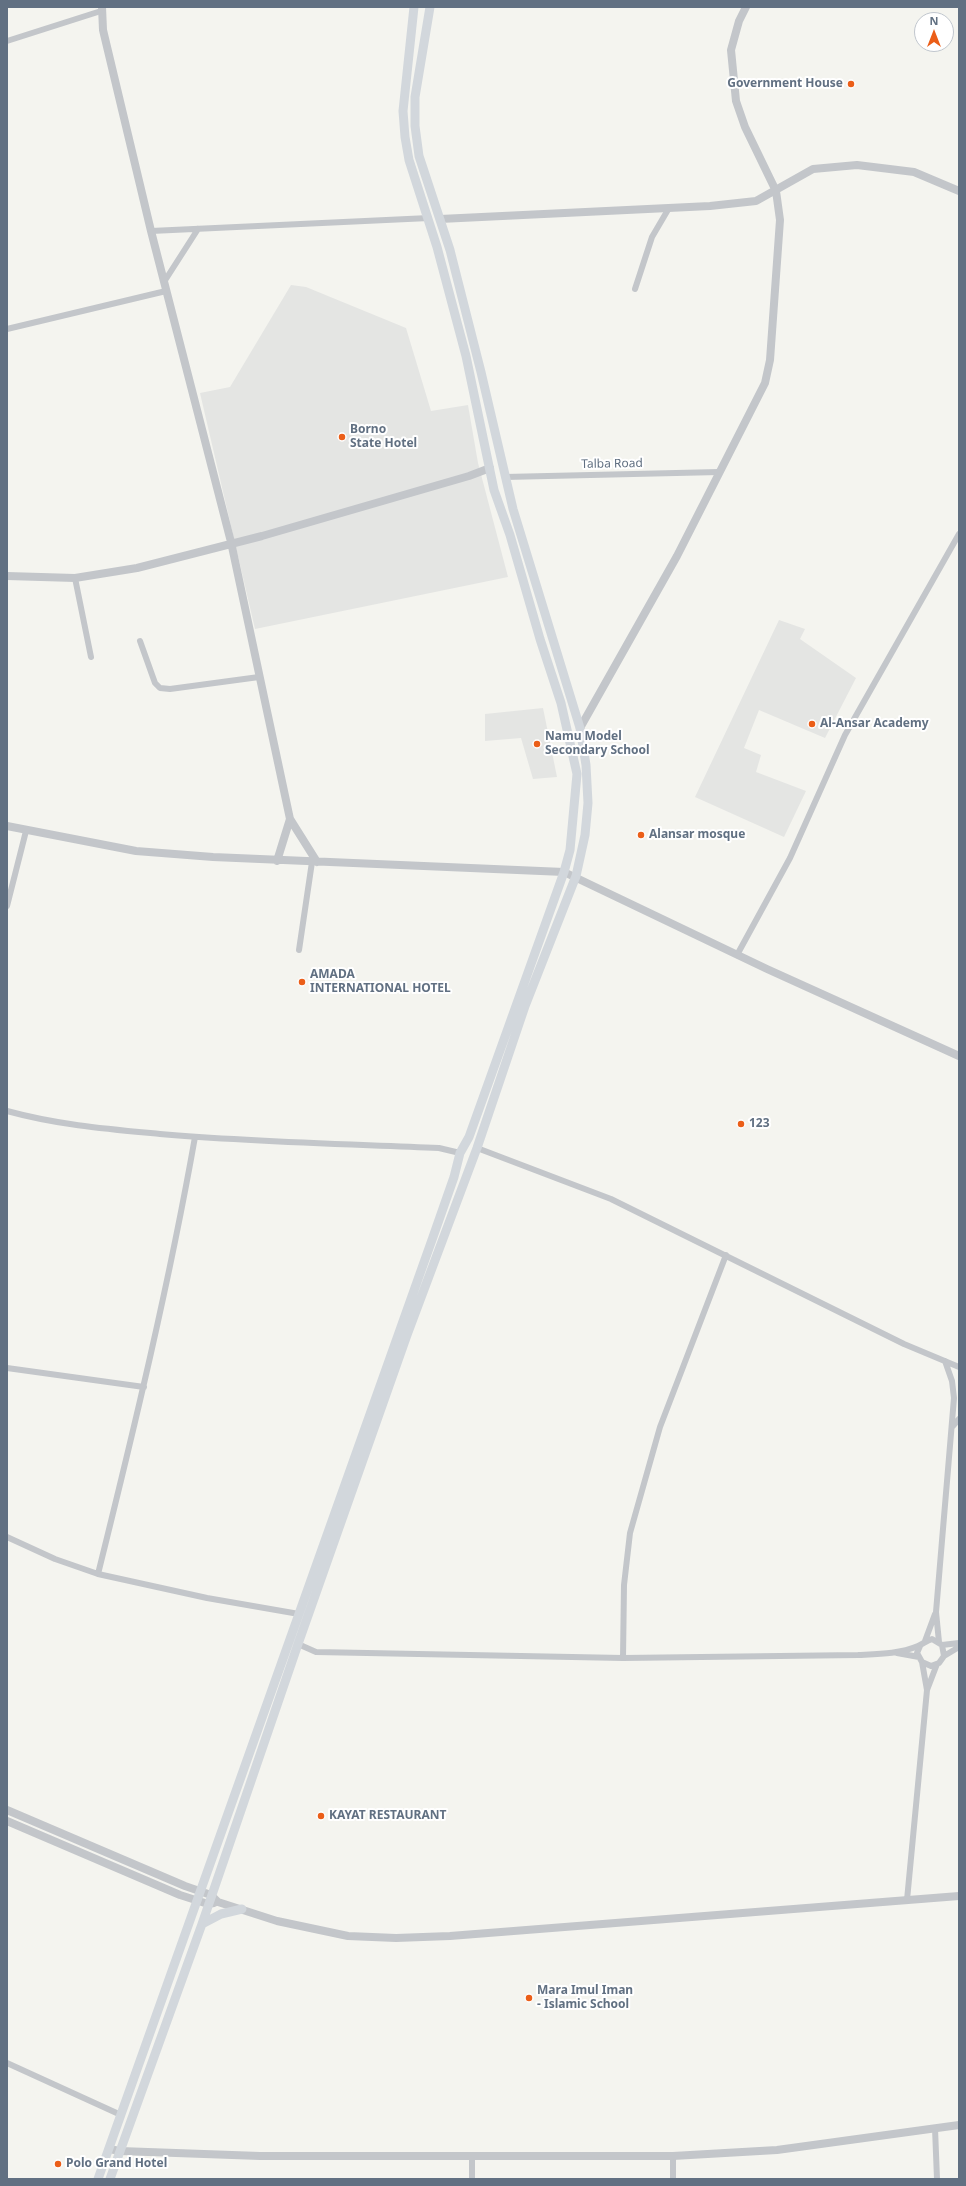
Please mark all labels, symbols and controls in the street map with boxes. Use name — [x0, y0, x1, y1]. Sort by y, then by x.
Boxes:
north arrow — [914, 12, 954, 52]
text: N — [930, 13, 938, 28]
place label: Government House — [727, 77, 843, 91]
marker: Government House — [846, 79, 856, 89]
place label: Borno State Hotel — [350, 423, 417, 451]
marker: Borno State Hotel — [337, 432, 347, 442]
street label: Talba Road — [581, 456, 643, 472]
place label: Al-Ansar Academy — [820, 717, 929, 731]
marker: Al-Ansar Academy — [807, 719, 817, 729]
place label: Namu Model Secondary School — [545, 730, 650, 758]
marker: Namu Model Secondary School — [532, 739, 542, 749]
place label: Alansar mosque — [649, 828, 745, 842]
marker: Alansar mosque — [636, 830, 646, 840]
place label: AMADA INTERNATIONAL HOTEL — [310, 968, 451, 996]
marker: AMADA INTERNATIONAL HOTEL — [297, 977, 307, 987]
place label: 123 — [749, 1117, 770, 1131]
marker: 123 — [736, 1119, 746, 1129]
place label: KAYAT RESTAURANT — [329, 1809, 446, 1823]
marker: KAYAT RESTAURANT — [316, 1811, 326, 1821]
place label: Mara Imul Iman - Islamic School — [537, 1984, 633, 2012]
marker: Mara Imul Iman - Islamic School — [524, 1993, 534, 2003]
place label: Polo Grand Hotel — [66, 2157, 167, 2171]
marker: Polo Grand Hotel — [53, 2159, 63, 2169]

